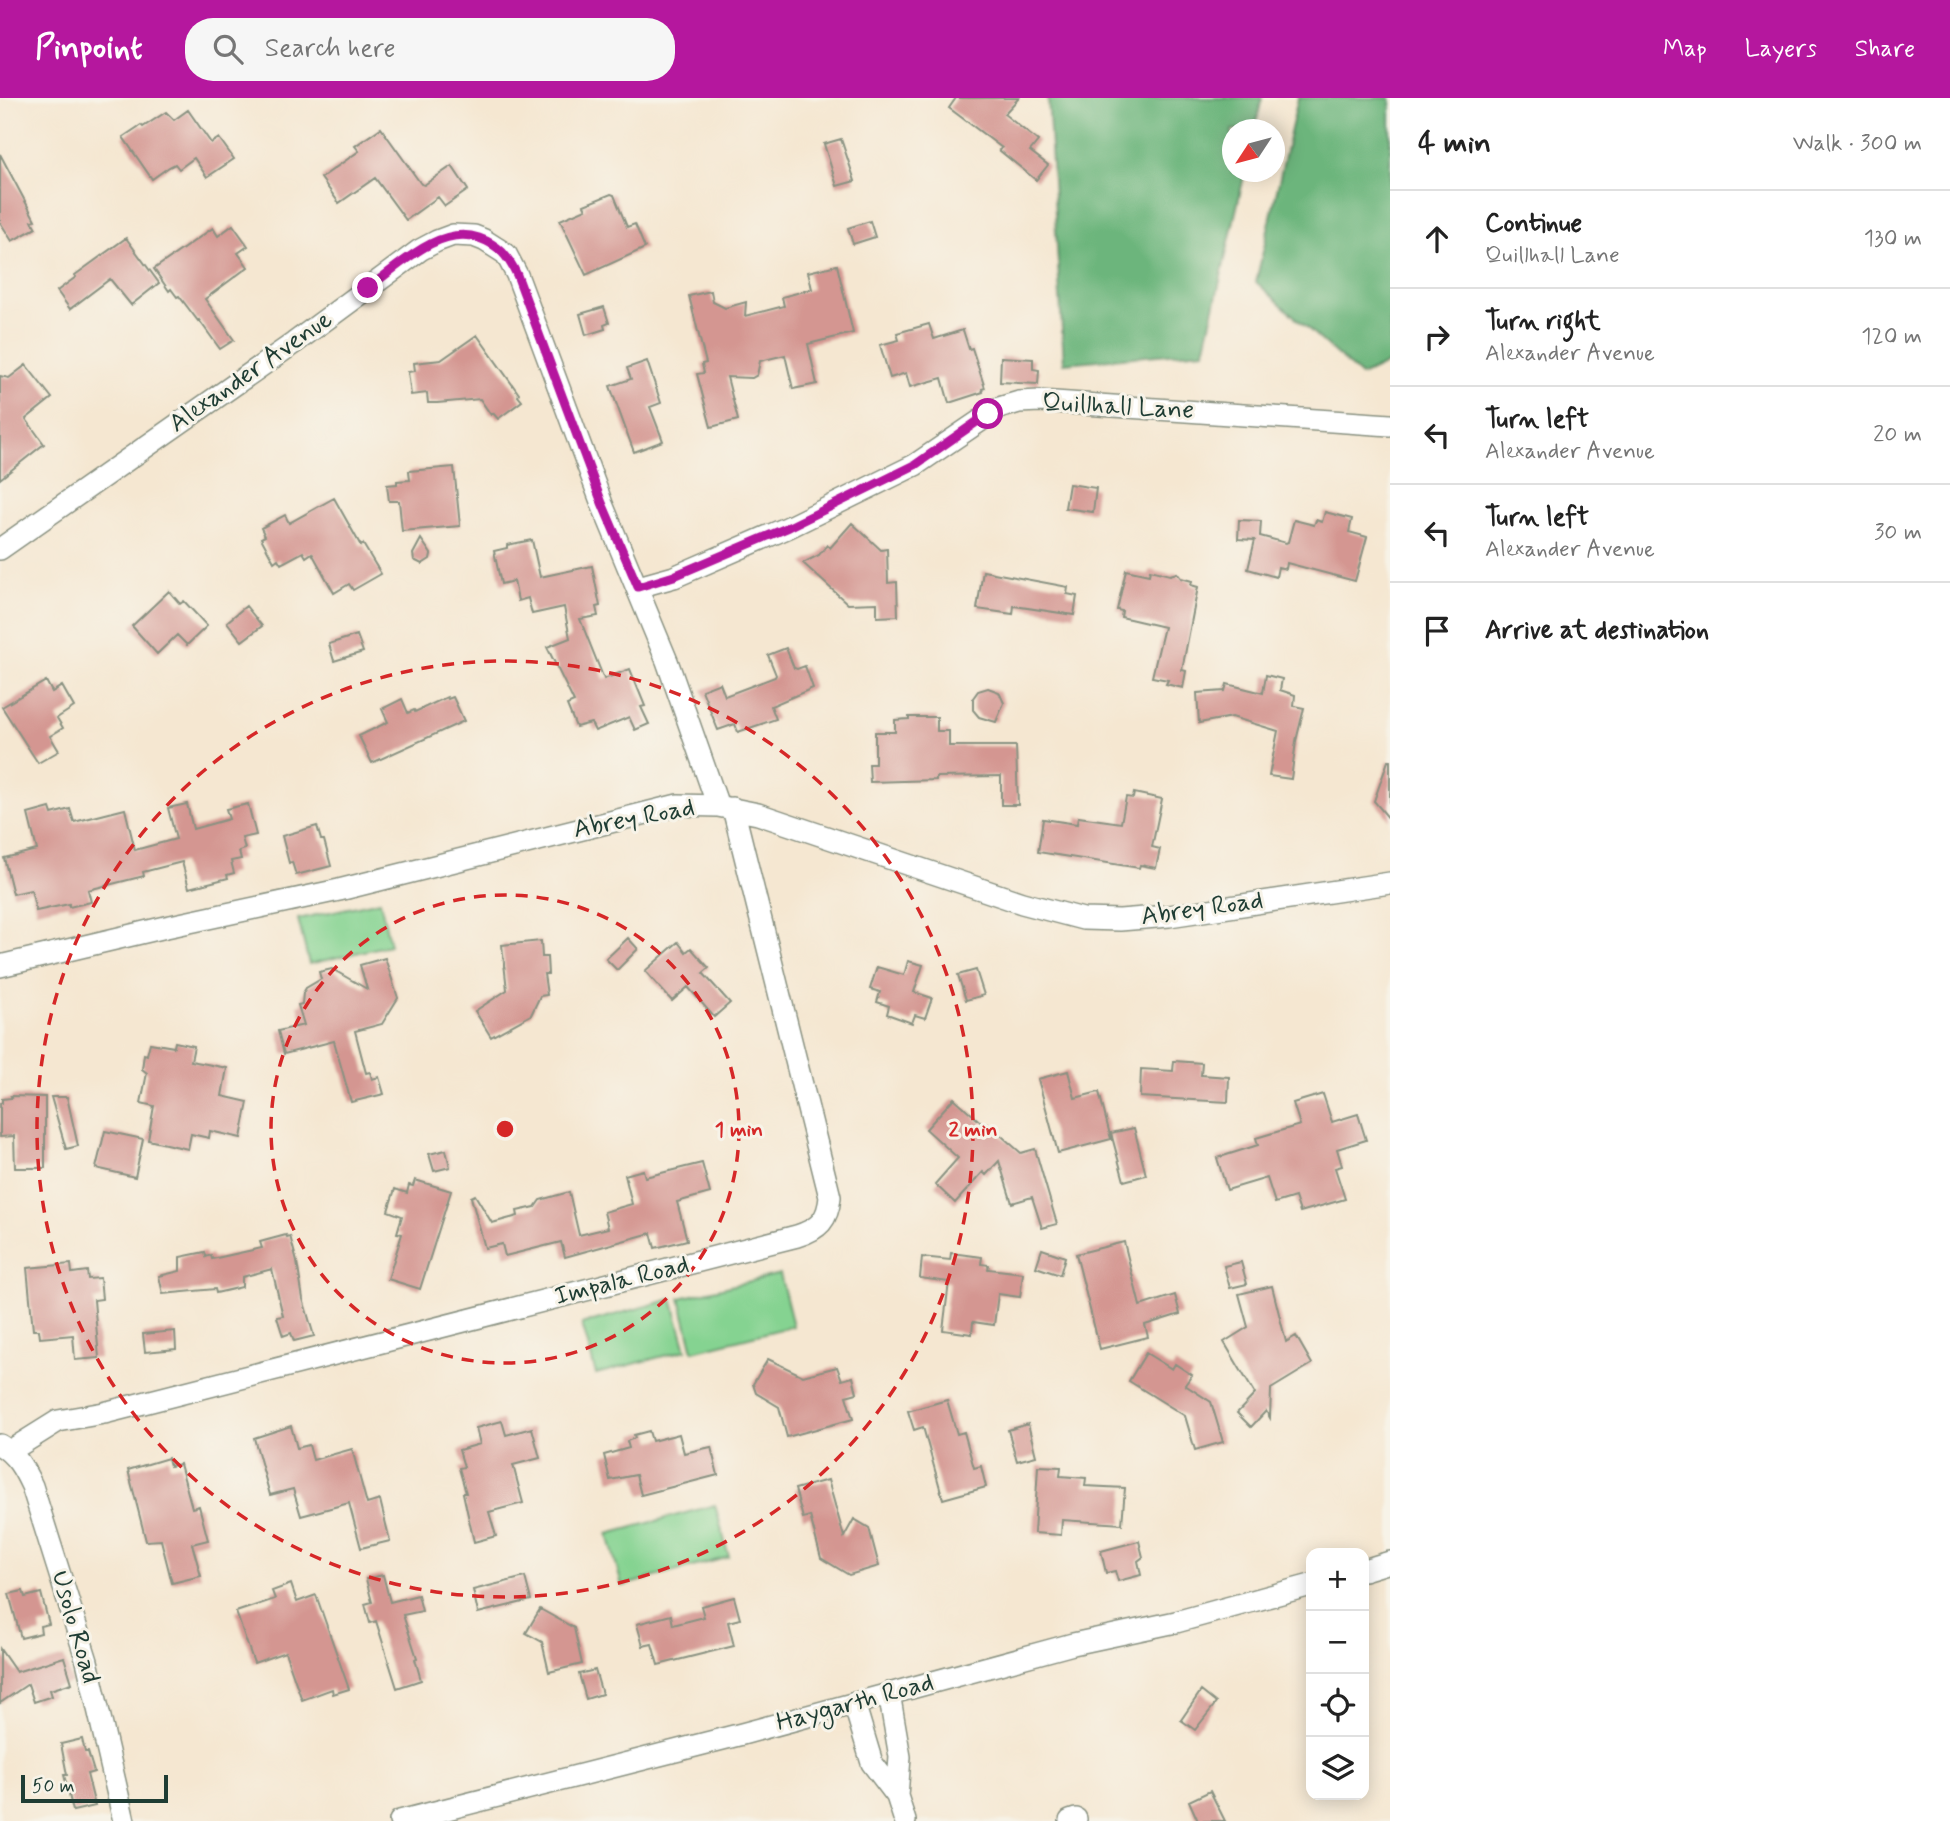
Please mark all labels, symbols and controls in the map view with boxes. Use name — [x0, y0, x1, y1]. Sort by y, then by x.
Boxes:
search box — [185, 18, 675, 81]
text: Pinpoint — [35, 27, 143, 71]
icon: search — [209, 30, 247, 68]
text: Search here — [265, 32, 396, 66]
text: Map — [1663, 34, 1707, 65]
text: Layers — [1745, 34, 1817, 65]
text: Share — [1855, 34, 1915, 65]
north arrow — [1222, 119, 1285, 182]
text: 4 min — [1418, 124, 1491, 163]
text: Walk · 300 m — [1793, 129, 1922, 159]
text: Continue — [1485, 207, 1582, 241]
icon: ahead — [1418, 220, 1456, 258]
text: 130 m — [1864, 224, 1922, 254]
text: Quillhall Lane — [1485, 241, 1620, 271]
route end — [352, 272, 383, 303]
street label: Alexander Avenue — [163, 303, 339, 441]
text: Turn right — [1485, 305, 1601, 339]
icon: right — [1418, 318, 1456, 356]
text: 120 m — [1861, 322, 1922, 352]
text: Alexander Avenue — [1485, 339, 1655, 369]
street label: Quillhall Lane — [1041, 386, 1195, 428]
route start — [972, 398, 1003, 429]
text: Turn left — [1485, 403, 1589, 437]
icon: left — [1418, 416, 1456, 454]
text: 20 m — [1873, 420, 1922, 450]
text: Alexander Avenue — [1485, 437, 1655, 467]
text: Turn left — [1485, 501, 1589, 535]
icon: left — [1418, 514, 1456, 552]
text: 30 m — [1874, 518, 1922, 548]
text: Alexander Avenue — [1485, 535, 1655, 565]
icon: arrive — [1418, 612, 1456, 650]
text: Arrive at destination — [1485, 614, 1709, 648]
street label: Abrey Road — [570, 791, 698, 847]
street label: Abrey Road — [1139, 884, 1265, 934]
text: 1 min — [715, 1116, 763, 1144]
text: 2 min — [948, 1116, 998, 1144]
centre of rings — [493, 1117, 517, 1141]
street label: Impala Road — [551, 1248, 693, 1314]
map controls — [1306, 1548, 1369, 1800]
button: + — [1306, 1548, 1369, 1611]
street label: Usolo Road — [43, 1567, 107, 1687]
button: − — [1306, 1611, 1369, 1674]
street label: Haygarth Road — [773, 1666, 938, 1742]
button: locate — [1306, 1674, 1369, 1737]
button: layers — [1306, 1737, 1369, 1800]
scale bar — [21, 1772, 168, 1804]
text: 50 m — [32, 1774, 75, 1799]

